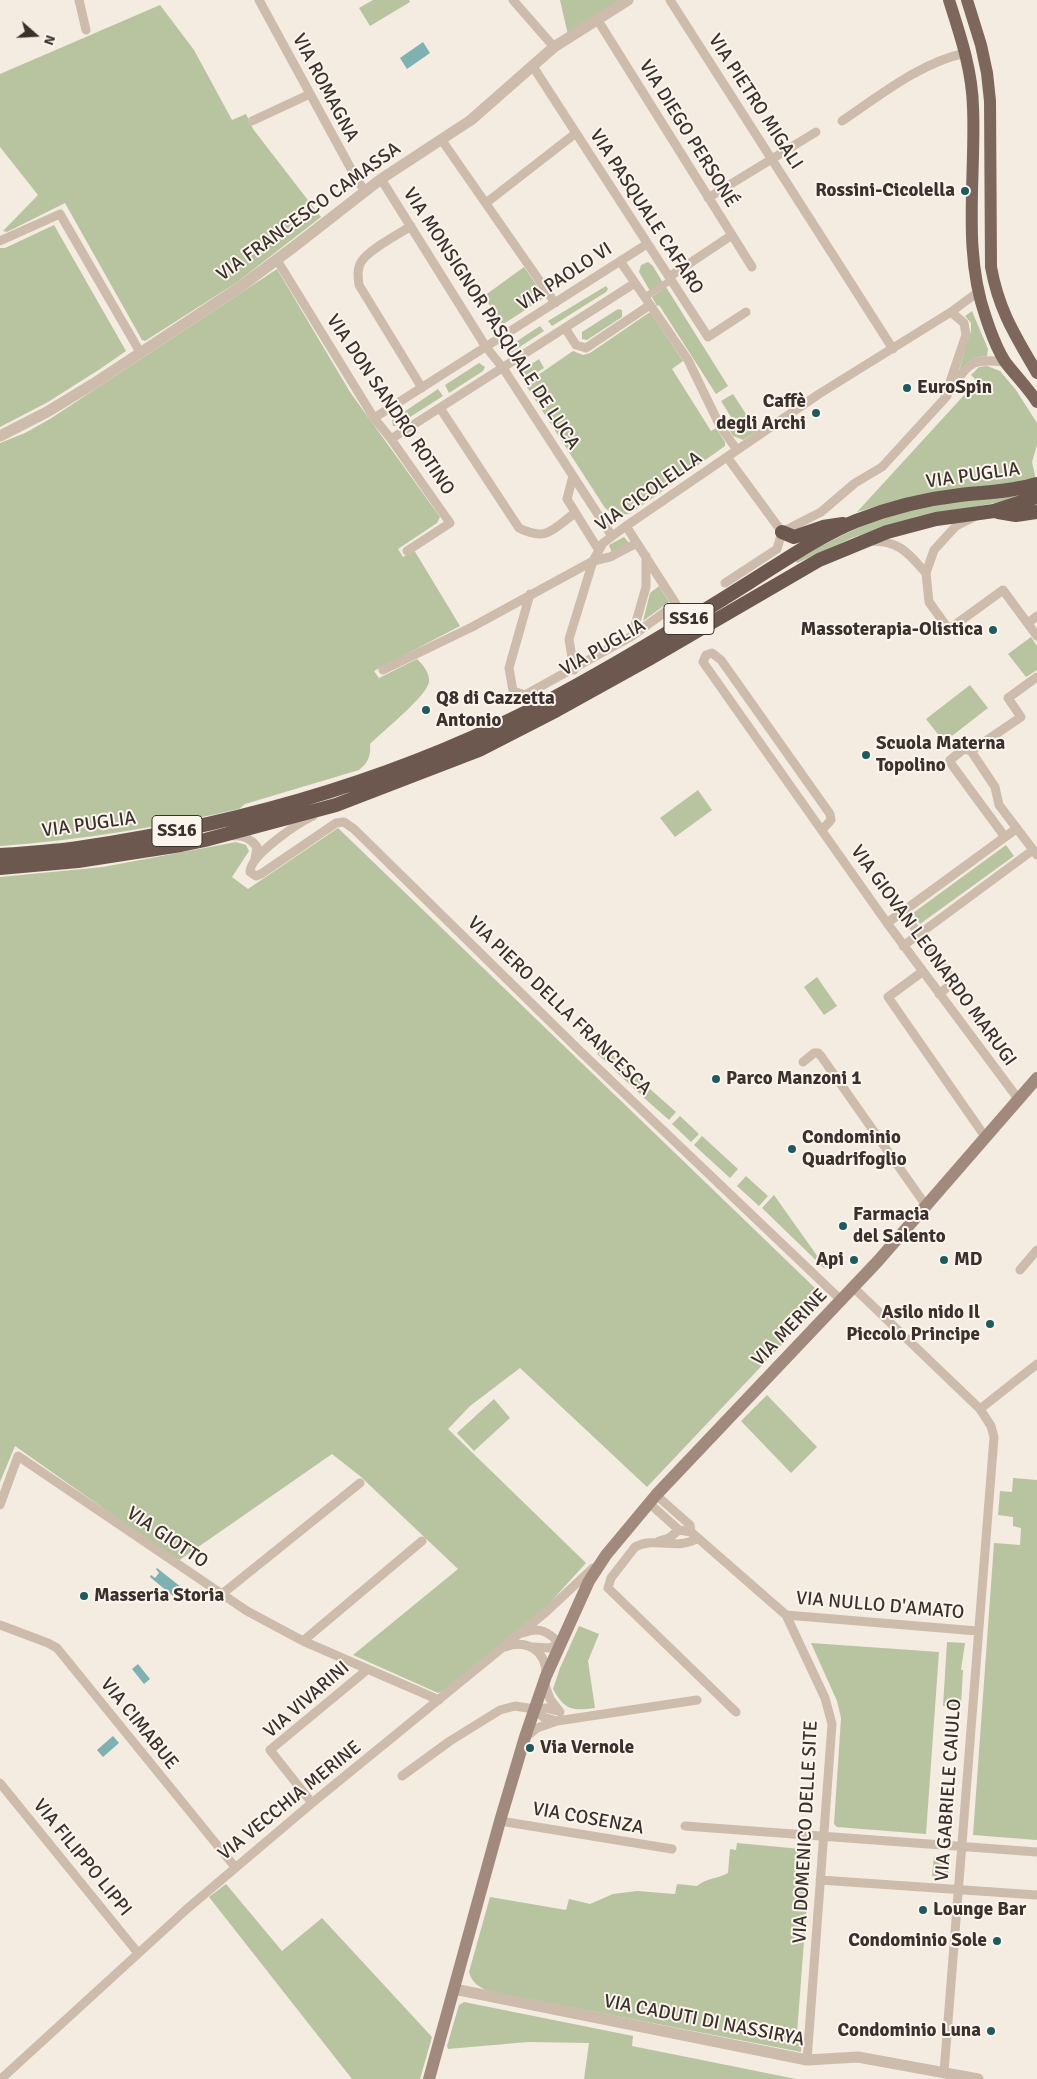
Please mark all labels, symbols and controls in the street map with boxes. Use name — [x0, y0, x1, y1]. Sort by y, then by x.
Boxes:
north arrow — [10, 10, 60, 60]
street label: VIA ROMAGNA — [287, 30, 363, 146]
street label: VIA PIETRO MIGALI — [703, 30, 807, 174]
text: N — [40, 33, 59, 47]
street label: VIA DIEGO PERSONÉ — [633, 56, 743, 212]
street label: VIA PASQUALE CAFARO — [584, 125, 708, 299]
street label: VIA FRANCESCO CAMASSA — [213, 138, 405, 286]
place label: Rossini-Cicolella — [815, 180, 955, 202]
street label: VIA MONSIGNOR PASQUALE DE LUCA — [398, 184, 584, 454]
marker: Rossini-Cicolella — [959, 185, 971, 197]
street label: VIA PAOLO VI — [513, 238, 617, 316]
street label: VIA DON SANDRO ROTINO — [321, 310, 459, 500]
place label: EuroSpin — [917, 377, 992, 399]
marker: EuroSpin — [901, 382, 913, 394]
place label: Caffè degli Archi — [716, 391, 806, 435]
marker: Caffè degli Archi — [810, 407, 822, 419]
street label: VIA CICOLELLA — [591, 447, 707, 537]
street label: VIA PUGLIA — [924, 458, 1022, 494]
road number: SS16 — [664, 604, 714, 634]
street label: VIA PUGLIA — [556, 614, 650, 682]
place label: Massoterapia-Olistica — [800, 619, 983, 641]
marker: Massoterapia-Olistica — [987, 624, 999, 636]
place label: Q8 di Cazzetta Antonio — [436, 688, 555, 732]
marker: Q8 di Cazzetta Antonio — [420, 704, 432, 716]
place label: Scuola Materna Topolino — [876, 733, 1005, 777]
marker: Scuola Materna Topolino — [860, 749, 872, 761]
street label: VIA PUGLIA — [40, 807, 138, 843]
road number: SS16 — [152, 816, 202, 846]
street label: VIA GIOVAN LEONARDO MARUGI — [845, 841, 1021, 1071]
street label: VIA PIERO DELLA FRANCESCA — [462, 912, 656, 1100]
place label: Parco Manzoni 1 — [726, 1068, 862, 1090]
marker: Parco Manzoni 1 — [710, 1073, 722, 1085]
place label: Condominio Quadrifoglio — [802, 1127, 907, 1171]
marker: Condominio Quadrifoglio — [786, 1143, 798, 1155]
place label: Farmacia del Salento — [853, 1204, 946, 1248]
marker: Farmacia del Salento — [837, 1220, 849, 1232]
place label: Api — [816, 1249, 844, 1271]
place label: MD — [954, 1249, 983, 1271]
marker: Api — [848, 1254, 860, 1266]
marker: MD — [938, 1254, 950, 1266]
street label: VIA MERINE — [747, 1284, 833, 1372]
place label: Asilo nido Il Piccolo Principe — [846, 1302, 980, 1346]
marker: Asilo nido Il Piccolo Principe — [984, 1318, 996, 1330]
street label: VIA GIOTTO — [122, 1502, 212, 1574]
place label: Masseria Storia — [94, 1585, 224, 1607]
street label: VIA NULLO D'AMATO — [795, 1587, 965, 1625]
marker: Masseria Storia — [78, 1590, 90, 1602]
street label: VIA VIVARINI — [260, 1657, 354, 1743]
street label: VIA CIMABUE — [95, 1674, 183, 1774]
street label: VIA GABRIELE CAIULO — [931, 1698, 967, 1882]
street label: VIA DOMENICO DELLE SITE — [789, 1720, 823, 1944]
street label: VIA VECCHIA MERINE — [214, 1736, 366, 1866]
place label: Via Vernole — [540, 1737, 634, 1759]
marker: Via Vernole — [524, 1742, 536, 1754]
street label: VIA FILIPPO LIPPI — [28, 1795, 136, 1921]
street label: VIA COSENZA — [531, 1798, 645, 1840]
place label: Lounge Bar — [933, 1899, 1026, 1921]
marker: Lounge Bar — [917, 1904, 929, 1916]
place label: Condominio Sole — [848, 1930, 987, 1952]
marker: Condominio Sole — [991, 1935, 1003, 1947]
street label: VIA CADUTI DI NASSIRYA — [602, 1990, 806, 2052]
place label: Condominio Luna — [838, 2020, 981, 2042]
marker: Condominio Luna — [985, 2025, 997, 2037]

